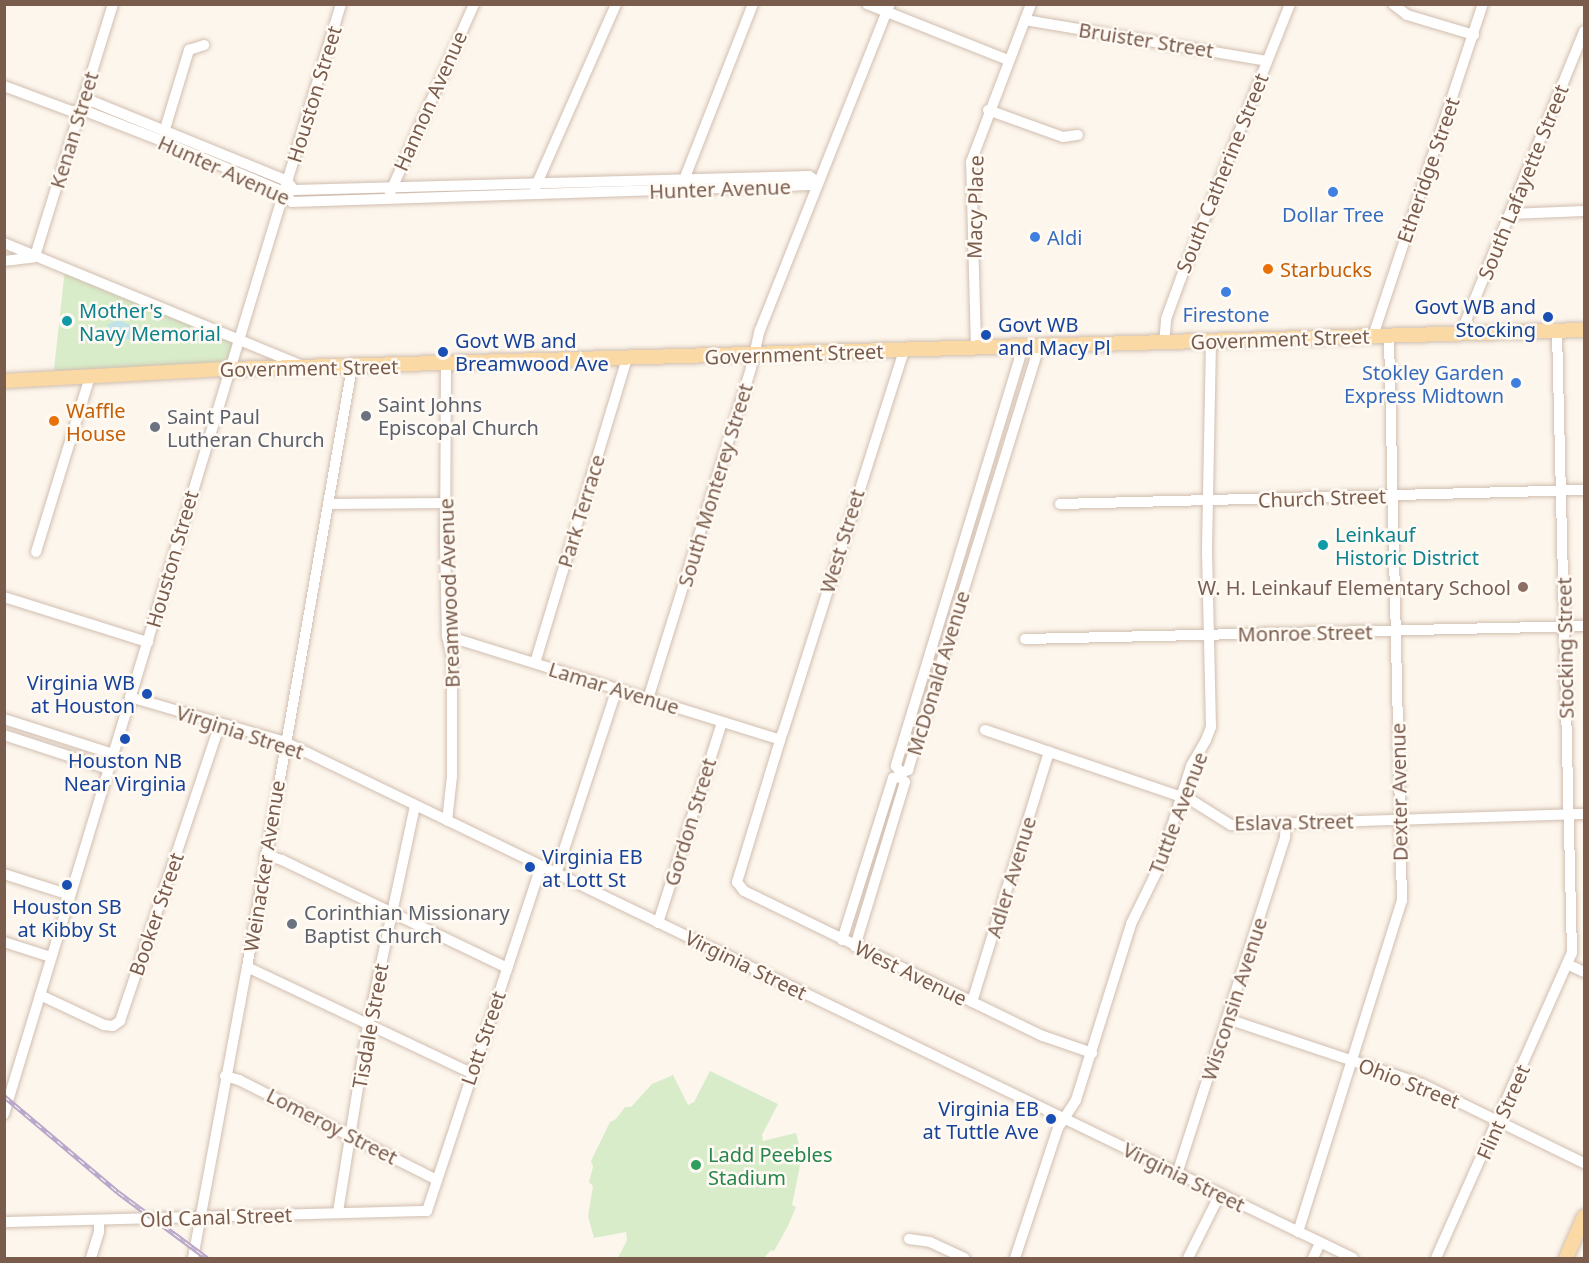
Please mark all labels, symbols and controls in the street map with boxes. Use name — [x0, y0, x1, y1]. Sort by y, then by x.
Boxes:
street label: Bruister Street — [1077, 17, 1215, 63]
street label: Houston Street — [282, 23, 346, 165]
street label: Hannon Avenue — [388, 27, 472, 175]
street label: Kenan Street — [45, 69, 103, 191]
street label: South Catherine Street — [1171, 70, 1273, 276]
street label: South Lafayette Street — [1473, 81, 1573, 283]
street label: Etheridge Street — [1392, 94, 1464, 246]
street label: Hunter Avenue — [154, 130, 294, 210]
street label: Macy Place — [962, 155, 988, 259]
street label: Hunter Avenue — [649, 175, 791, 203]
marker: Dollar Tree — [1326, 185, 1340, 199]
place label: Dollar Tree — [1282, 202, 1384, 226]
place label: Aldi — [1047, 225, 1082, 249]
marker: Aldi — [1028, 230, 1042, 244]
place label: Starbucks — [1280, 257, 1372, 281]
marker: Starbucks — [1261, 262, 1275, 276]
marker: Firestone — [1219, 285, 1233, 299]
place label: Govt WB and Stocking — [1414, 294, 1536, 341]
place label: Mother's Navy Memorial — [79, 298, 221, 345]
place label: Firestone — [1182, 302, 1270, 326]
marker: Govt WB and Stocking — [1541, 310, 1555, 324]
place label: Govt WB and Macy Pl — [998, 312, 1111, 359]
marker: Mother's Navy Memorial — [60, 314, 74, 328]
street label: Government Street — [1190, 324, 1370, 354]
place label: Govt WB and Breamwood Ave — [455, 328, 609, 375]
marker: Govt WB and Macy Pl — [979, 328, 993, 342]
street label: Government Street — [704, 339, 884, 369]
marker: Govt WB and Breamwood Ave — [436, 345, 450, 359]
street label: Government Street — [219, 354, 399, 382]
place label: Stokley Garden Express Midtown — [1344, 360, 1504, 407]
marker: Stokley Garden Express Midtown — [1509, 376, 1523, 390]
street label: South Monterey Street — [673, 380, 757, 590]
place label: Saint Johns Episcopal Church — [378, 392, 539, 439]
place label: Waffle House — [66, 398, 126, 445]
place label: Saint Paul Lutheran Church — [167, 404, 325, 451]
marker: Saint Johns Episcopal Church — [359, 409, 373, 423]
marker: Waffle House — [47, 414, 61, 428]
marker: Saint Paul Lutheran Church — [148, 420, 162, 434]
street label: Park Terrace — [552, 452, 610, 570]
street label: Church Street — [1258, 484, 1386, 512]
street label: West Street — [815, 486, 869, 596]
street label: Houston Street — [141, 488, 203, 630]
street label: Breamwood Avenue — [434, 498, 464, 688]
place label: Leinkauf Historic District — [1335, 522, 1479, 569]
marker: Leinkauf Historic District — [1316, 538, 1330, 552]
place label: W. H. Leinkauf Elementary School — [1198, 575, 1511, 599]
street label: Stocking Street — [1552, 577, 1578, 719]
marker: W. H. Leinkauf Elementary School — [1516, 580, 1530, 594]
street label: McDonald Avenue — [902, 588, 974, 758]
street label: Monroe Street — [1237, 620, 1373, 646]
street label: Lamar Avenue — [546, 657, 682, 719]
place label: Virginia WB at Houston — [27, 670, 135, 717]
marker: Virginia WB at Houston — [140, 687, 154, 701]
street label: Virginia Street — [173, 700, 307, 764]
street label: Dexter Avenue — [1386, 723, 1412, 861]
marker: Houston NB Near Virginia — [118, 732, 132, 746]
place label: Houston NB Near Virginia — [64, 749, 186, 796]
street label: Tuttle Avenue — [1144, 749, 1212, 877]
street label: Gordon Street — [659, 755, 721, 889]
street label: Weinacker Avenue — [239, 778, 289, 954]
street label: Eslava Street — [1234, 809, 1354, 835]
street label: Adler Avenue — [981, 814, 1041, 940]
place label: Virginia EB at Lott St — [542, 844, 643, 891]
street label: Booker Street — [124, 849, 188, 979]
marker: Virginia EB at Lott St — [523, 860, 537, 874]
marker: Houston SB at Kibby St — [60, 878, 74, 892]
place label: Houston SB at Kibby St — [12, 894, 122, 941]
place label: Corinthian Missionary Baptist Church — [304, 900, 510, 947]
street label: Wisconsin Avenue — [1196, 914, 1272, 1084]
marker: Corinthian Missionary Baptist Church — [285, 917, 299, 931]
street label: Virginia Street — [681, 925, 811, 1005]
street label: West Avenue — [851, 936, 971, 1010]
street label: Tisdale Street — [347, 961, 393, 1091]
street label: Lott Street — [456, 988, 510, 1088]
street label: Ohio Street — [1355, 1053, 1463, 1113]
street label: Flint Street — [1471, 1061, 1535, 1163]
street label: Lomeroy Street — [263, 1083, 401, 1169]
place label: Virginia EB at Tuttle Ave — [923, 1096, 1039, 1143]
marker: Virginia EB at Tuttle Ave — [1044, 1112, 1058, 1126]
street label: Virginia Street — [1119, 1137, 1249, 1217]
place label: Ladd Peebles Stadium — [708, 1142, 832, 1189]
marker: Ladd Peebles Stadium — [689, 1158, 703, 1172]
street label: Old Canal Street — [140, 1202, 292, 1232]

